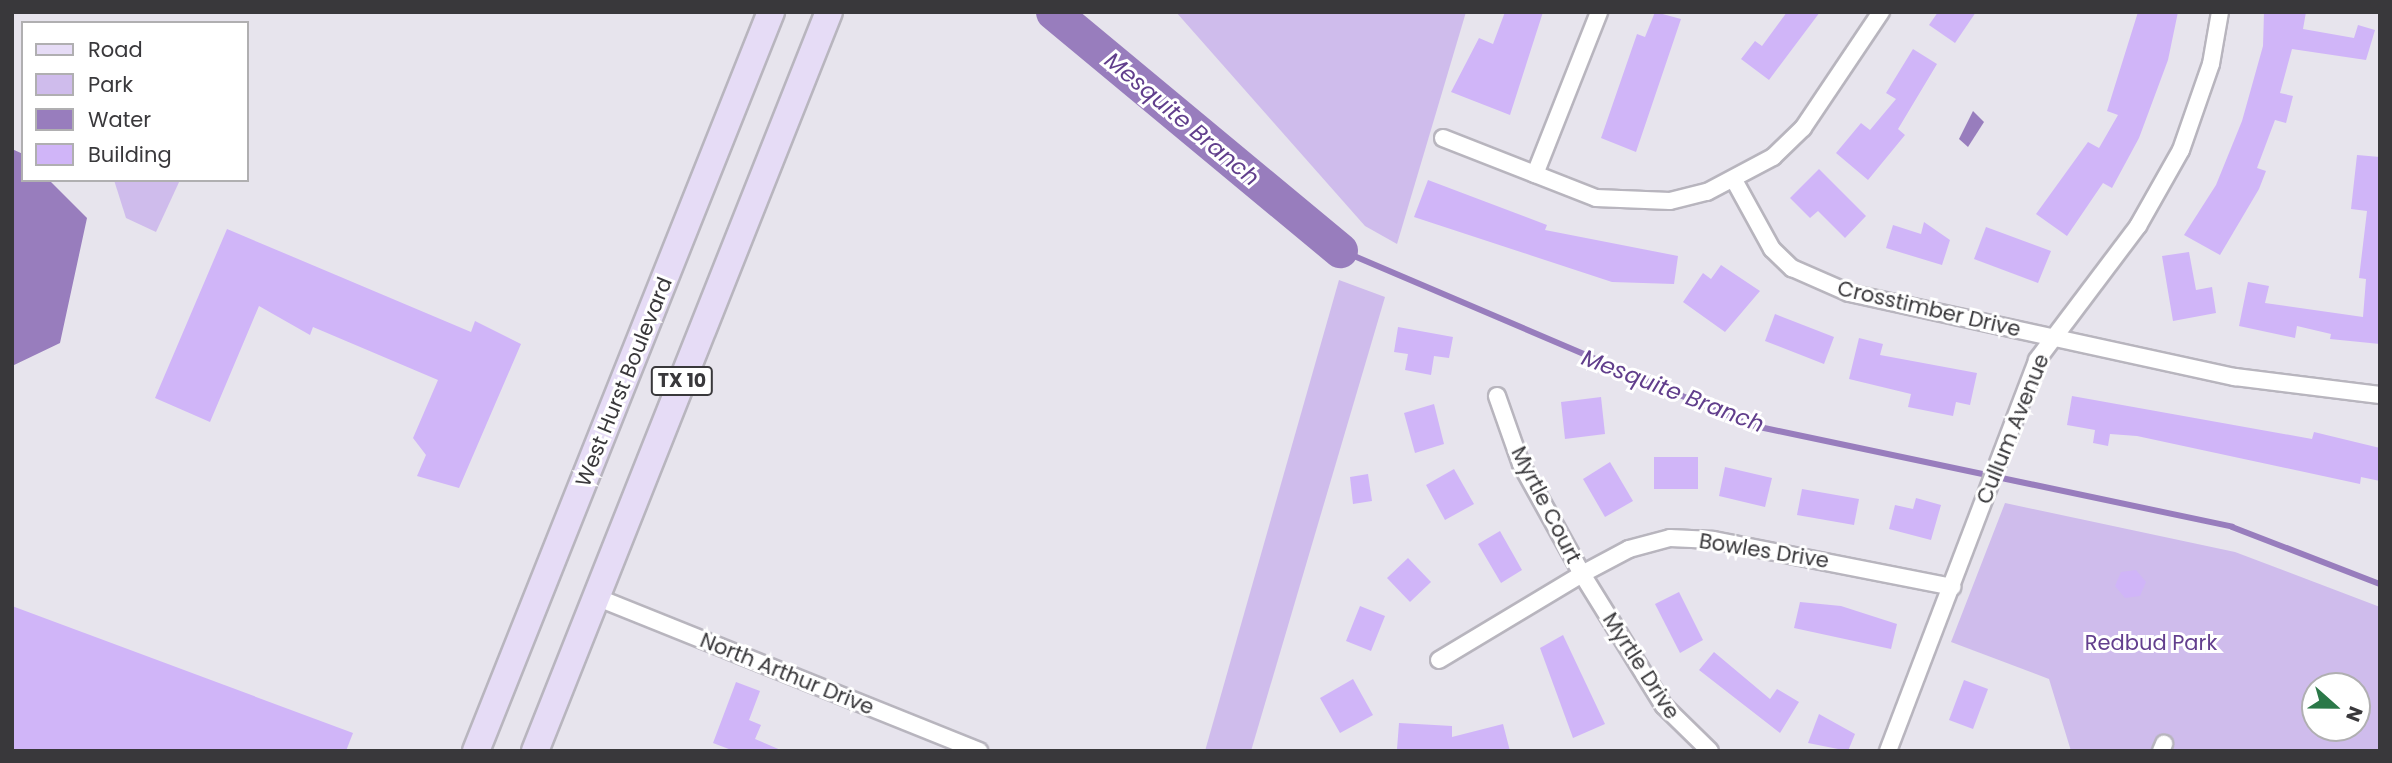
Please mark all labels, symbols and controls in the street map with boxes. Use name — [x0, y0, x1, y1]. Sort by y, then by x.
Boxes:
legend — [21, 21, 248, 182]
text: Road — [88, 35, 143, 64]
water label: Mesquite Branch — [1099, 46, 1265, 192]
text: Park — [88, 70, 133, 99]
text: Water — [88, 105, 151, 134]
text: Building — [88, 140, 172, 169]
street label: West Hurst Boulevard — [570, 274, 678, 490]
street label: Crosstimber Drive — [1835, 276, 2023, 342]
water label: Mesquite Branch — [1578, 344, 1768, 438]
street label: Cullum Avenue — [1971, 350, 2055, 508]
road number: TX 10 — [650, 366, 714, 396]
street label: Myrtle Court — [1506, 442, 1586, 568]
street label: Bowles Drive — [1697, 528, 1831, 574]
street label: Myrtle Drive — [1597, 608, 1685, 724]
street label: North Arthur Drive — [696, 628, 878, 720]
park label: Redbud Park — [2085, 630, 2217, 656]
north arrow — [2301, 672, 2371, 742]
text: N — [2339, 702, 2369, 725]

